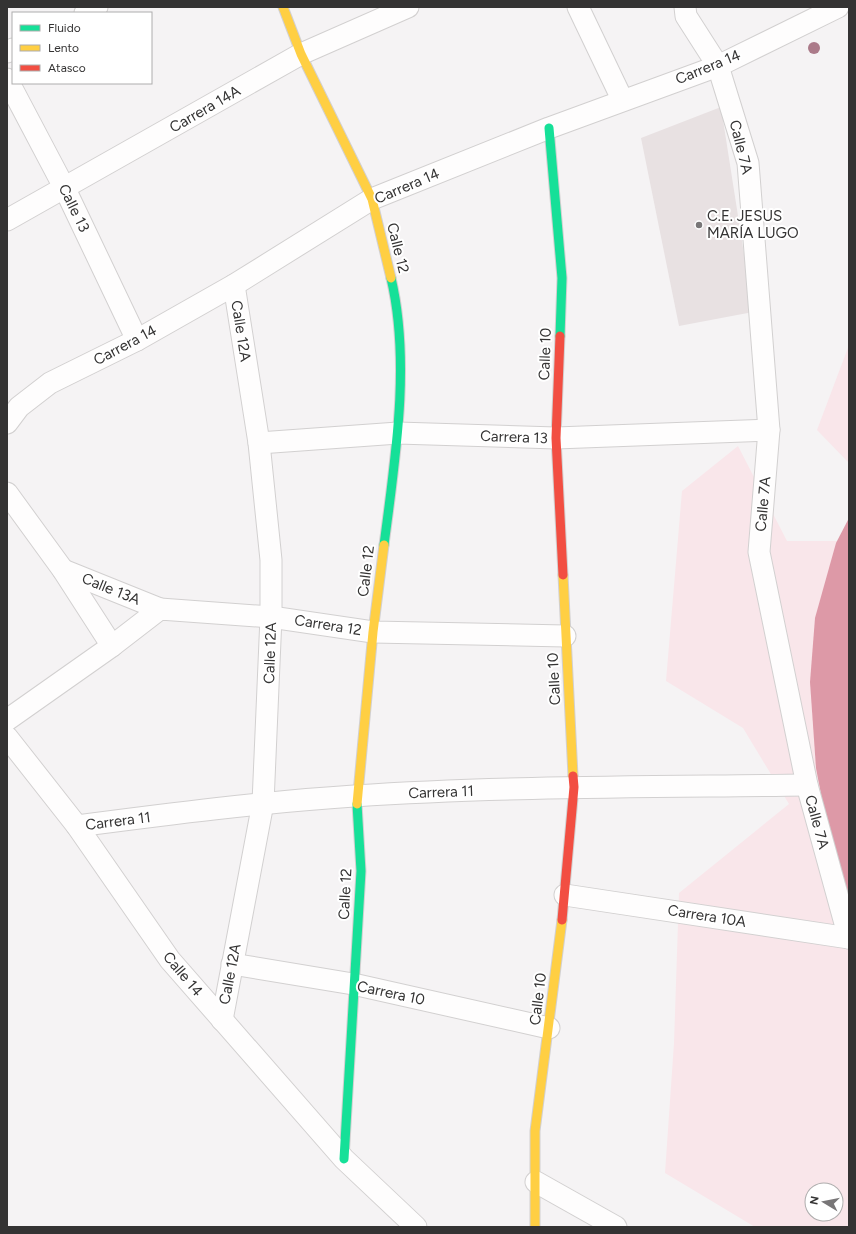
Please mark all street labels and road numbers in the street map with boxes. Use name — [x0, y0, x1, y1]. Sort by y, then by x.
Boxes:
street label: Carrera 14 — [673, 46, 743, 88]
street label: Carrera 14A — [166, 81, 244, 137]
street label: Calle 7A — [726, 118, 756, 176]
street label: Carrera 14 — [372, 164, 442, 208]
street label: Calle 13 — [55, 181, 93, 235]
street label: Calle 12 — [383, 221, 413, 275]
street label: Calle 12A — [227, 299, 255, 363]
street label: Carrera 14 — [90, 321, 160, 369]
street label: Calle 10 — [535, 327, 555, 381]
street label: Carrera 13 — [480, 427, 548, 447]
street label: Calle 7A — [752, 476, 774, 532]
street label: Calle 12 — [354, 544, 378, 598]
street label: Calle 13A — [79, 569, 143, 609]
street label: Carrera 12 — [293, 611, 363, 639]
street label: Calle 12A — [260, 622, 280, 684]
street label: Calle 10 — [544, 652, 564, 706]
street label: Carrera 11 — [408, 782, 474, 802]
street label: Calle 7A — [801, 793, 833, 851]
street label: Carrera 11 — [84, 808, 152, 834]
street label: Calle 12 — [335, 868, 355, 920]
street label: Carrera 10A — [666, 901, 748, 931]
street label: Calle 12A — [215, 942, 245, 1006]
street label: Calle 14 — [159, 948, 207, 1000]
street label: Calle 10 — [526, 972, 550, 1026]
street label: Carrera 10 — [355, 977, 427, 1009]

